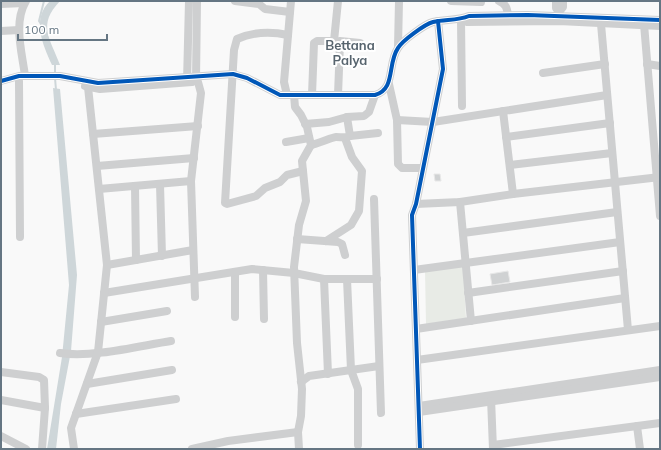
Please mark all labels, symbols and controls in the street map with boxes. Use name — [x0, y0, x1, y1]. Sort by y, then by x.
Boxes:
scale bar — [18, 16, 107, 42]
text: 100 m — [24, 22, 59, 37]
district label: Bettana Palya — [325, 37, 375, 69]

